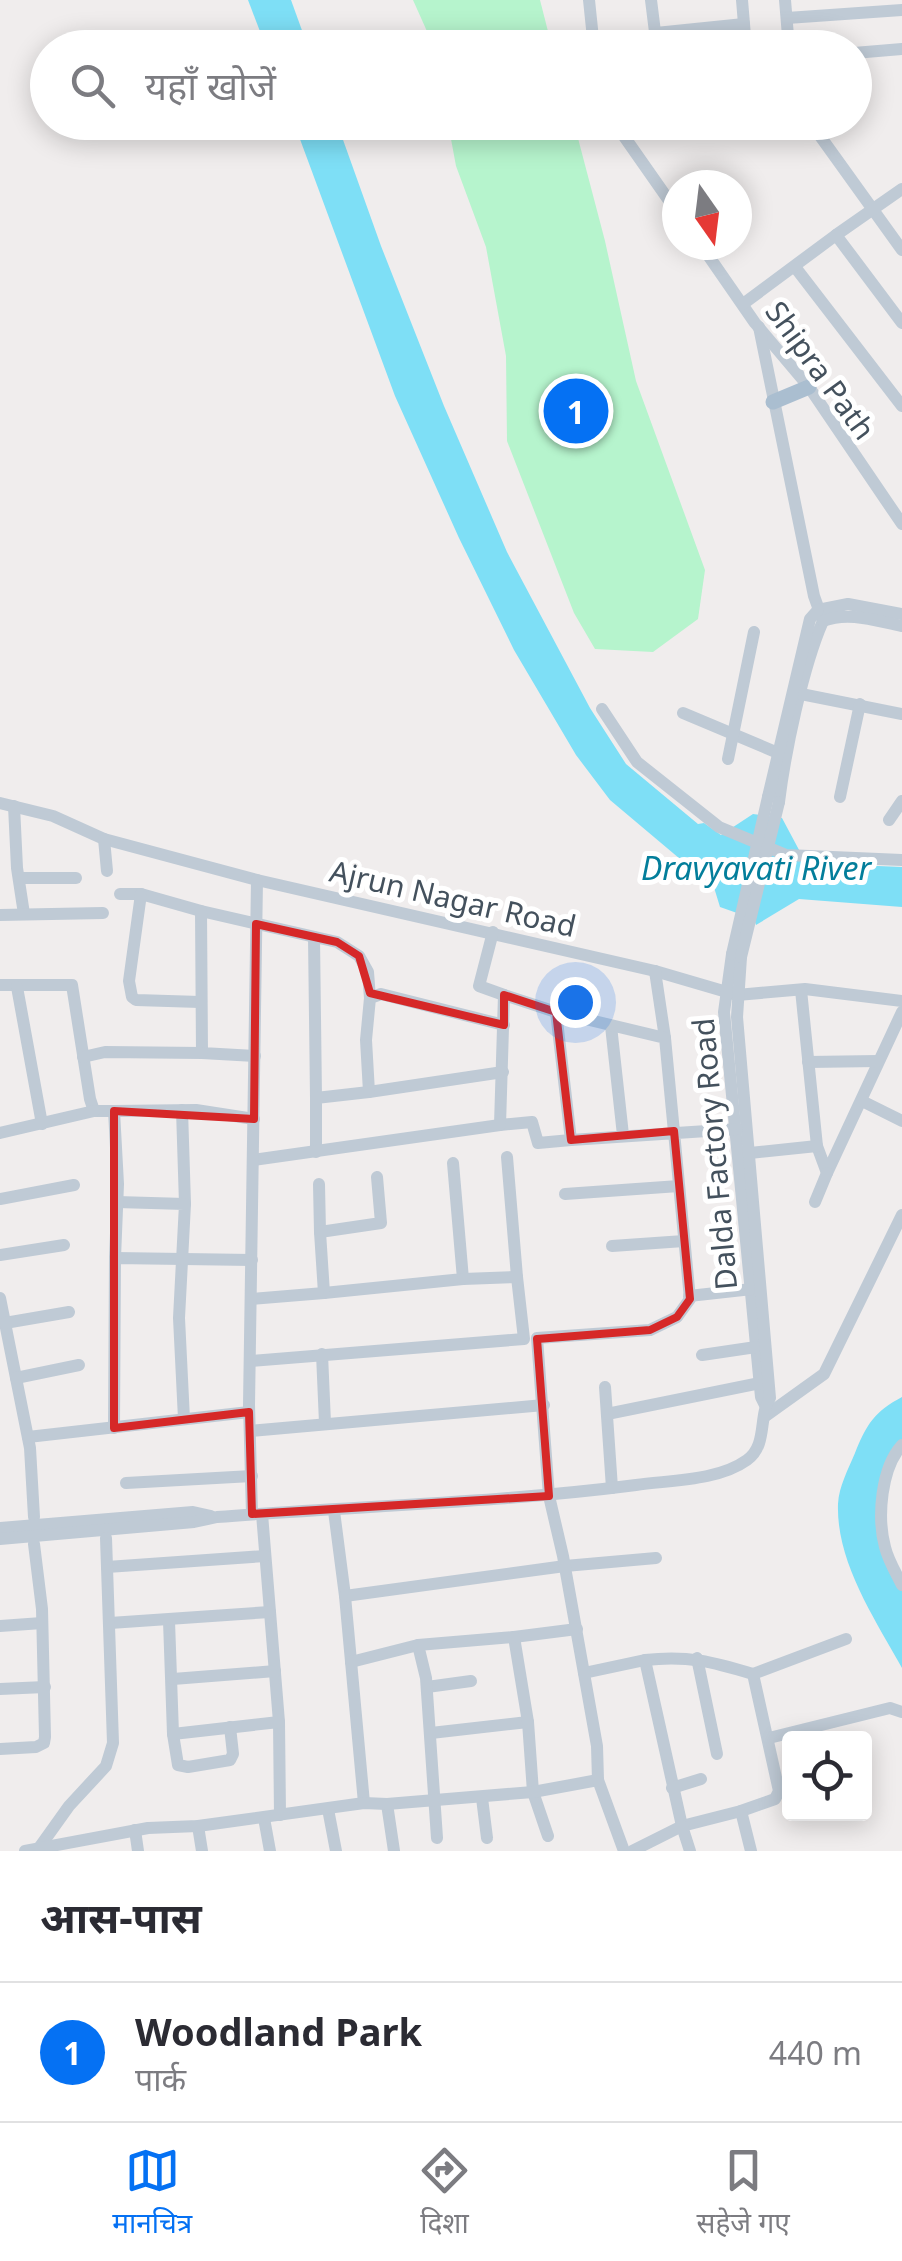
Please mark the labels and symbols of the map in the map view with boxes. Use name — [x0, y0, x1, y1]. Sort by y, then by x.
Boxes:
north arrow — [662, 170, 752, 260]
street label: Shipra Path — [757, 292, 885, 448]
pin: 1 — [544, 374, 608, 448]
water label: Dravyavati River — [641, 846, 872, 889]
street label: Ajrun Nagar Road — [326, 850, 580, 946]
your location — [550, 977, 601, 1028]
street label: Dalda Factory Road — [682, 1016, 746, 1292]

